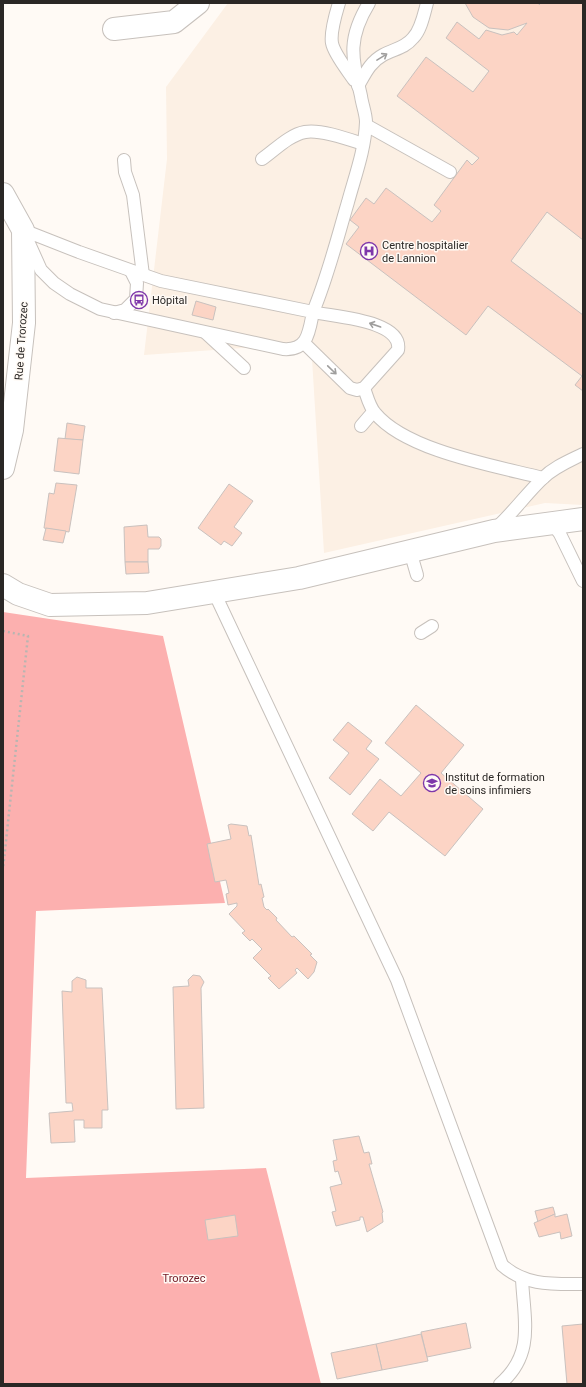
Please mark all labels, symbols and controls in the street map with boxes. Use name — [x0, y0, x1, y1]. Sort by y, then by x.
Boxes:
one-way arrow — [376, 53, 387, 61]
place label: Centre hospitalier de Lannion — [382, 239, 468, 265]
hospital icon: Centre hospitalier de Lannion — [359, 241, 379, 261]
bus stop icon: Hôpital — [129, 290, 149, 310]
place label: Hôpital — [152, 294, 187, 307]
street label: Rue de Trorozec — [12, 301, 31, 381]
one-way arrow — [368, 321, 381, 328]
one-way arrow — [327, 365, 337, 375]
place label: Institut de formation de soins infimiers — [445, 771, 545, 797]
school or university icon: Institut de formation de soins infimiers — [422, 773, 442, 793]
park label: Trorozec — [163, 1272, 206, 1285]

